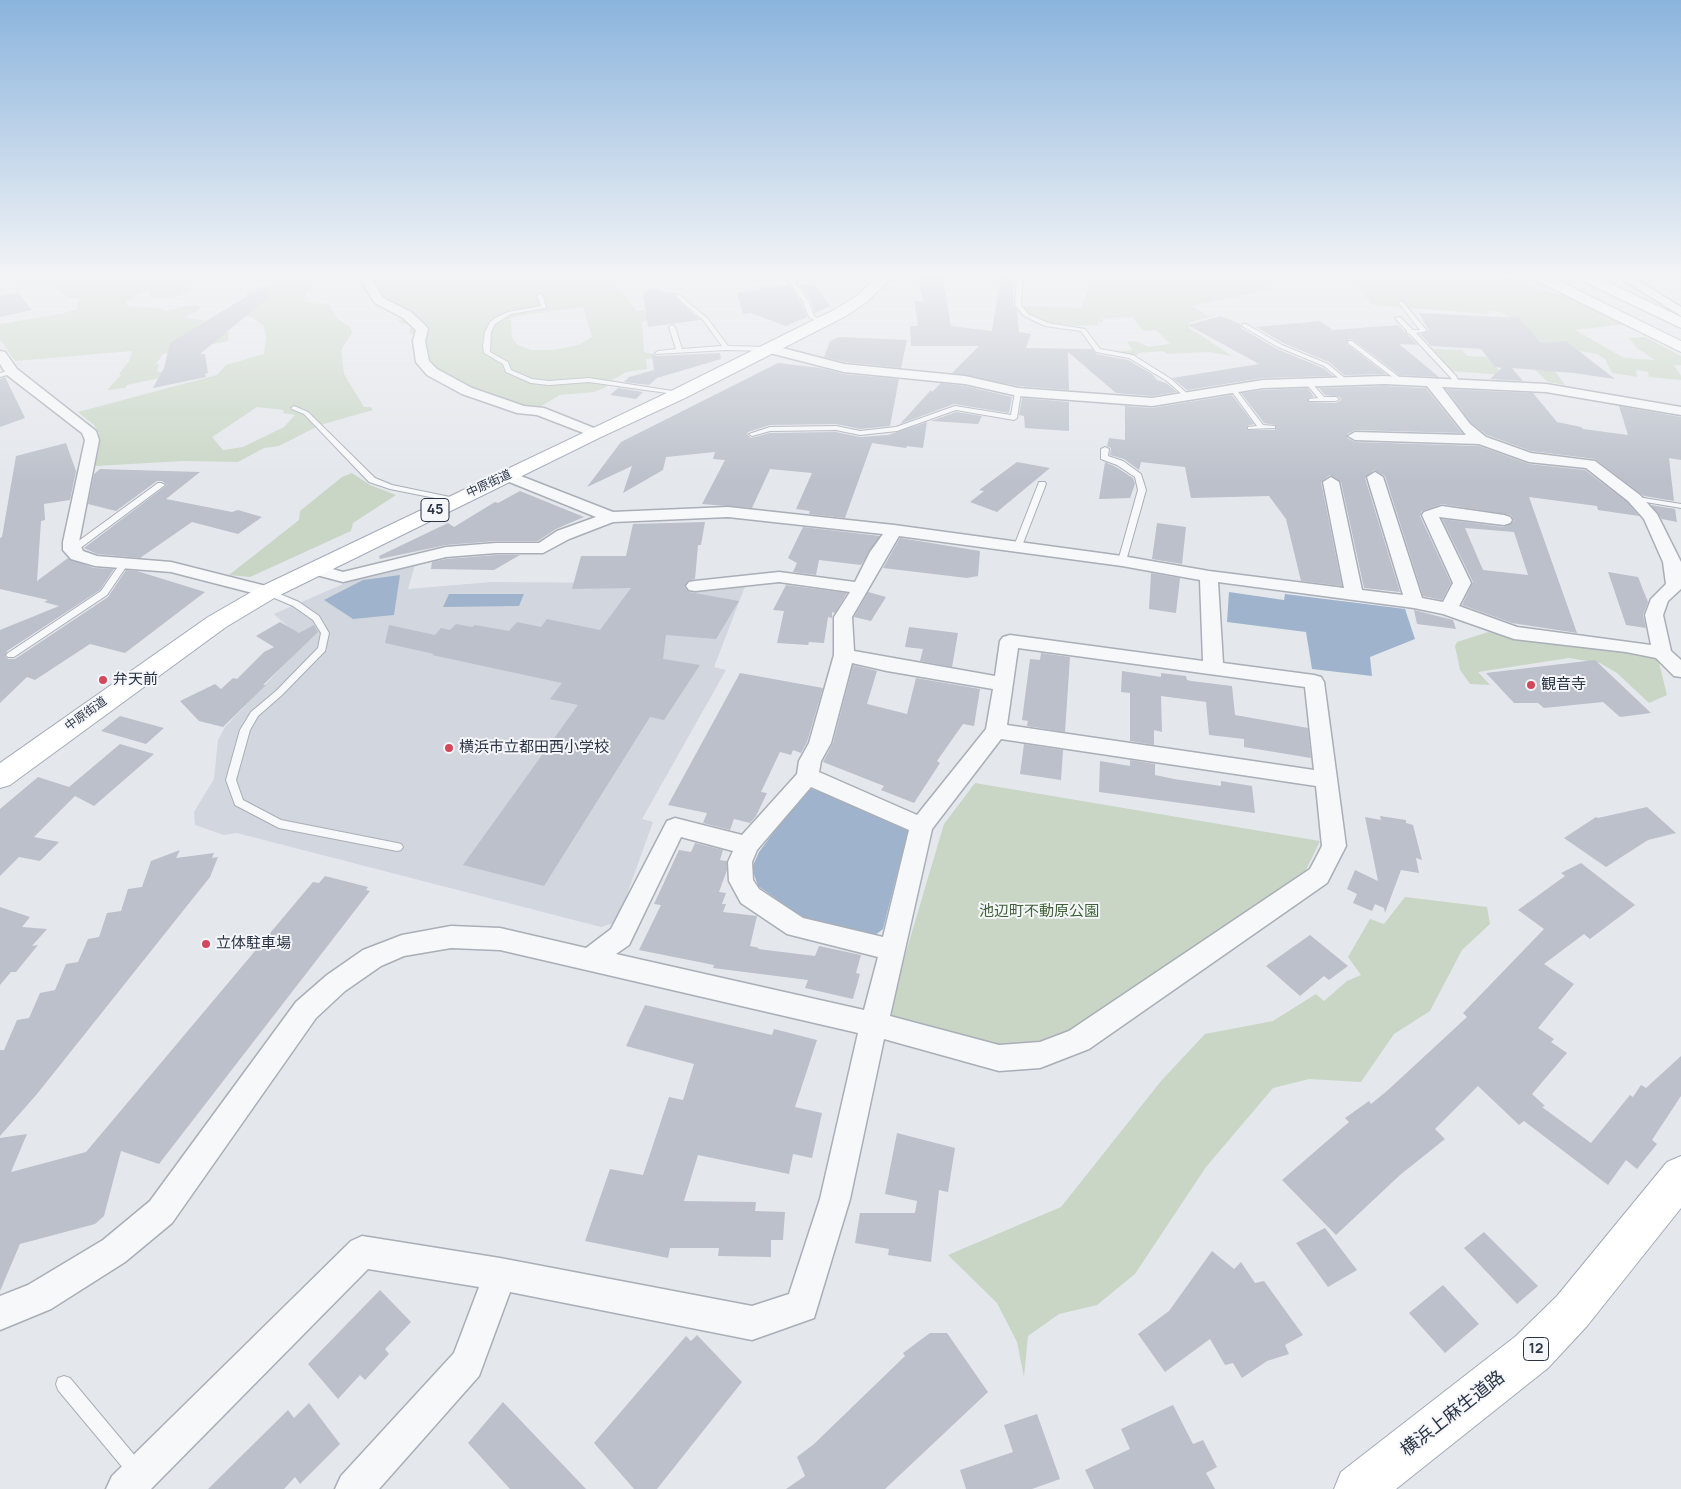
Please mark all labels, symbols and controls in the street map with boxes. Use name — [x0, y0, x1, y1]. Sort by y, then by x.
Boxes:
street label: 中原街道 — [464, 467, 514, 501]
road number: 45 — [421, 498, 449, 522]
place label: 弁天前 — [113, 671, 158, 689]
marker: 弁天前 — [97, 674, 109, 686]
place label: 観音寺 — [1541, 676, 1586, 694]
marker: 観音寺 — [1525, 679, 1537, 691]
street label: 中原街道 — [62, 694, 110, 734]
place label: 横浜市立都田西小学校 — [459, 739, 609, 757]
marker: 横浜市立都田西小学校 — [443, 742, 455, 754]
park label: 池辺町不動原公園 — [979, 903, 1099, 921]
place label: 立体駐車場 — [216, 935, 291, 953]
marker: 立体駐車場 — [200, 938, 212, 950]
road number: 12 — [1524, 1338, 1548, 1360]
street label: 横浜上麻生道路 — [1397, 1367, 1509, 1461]

